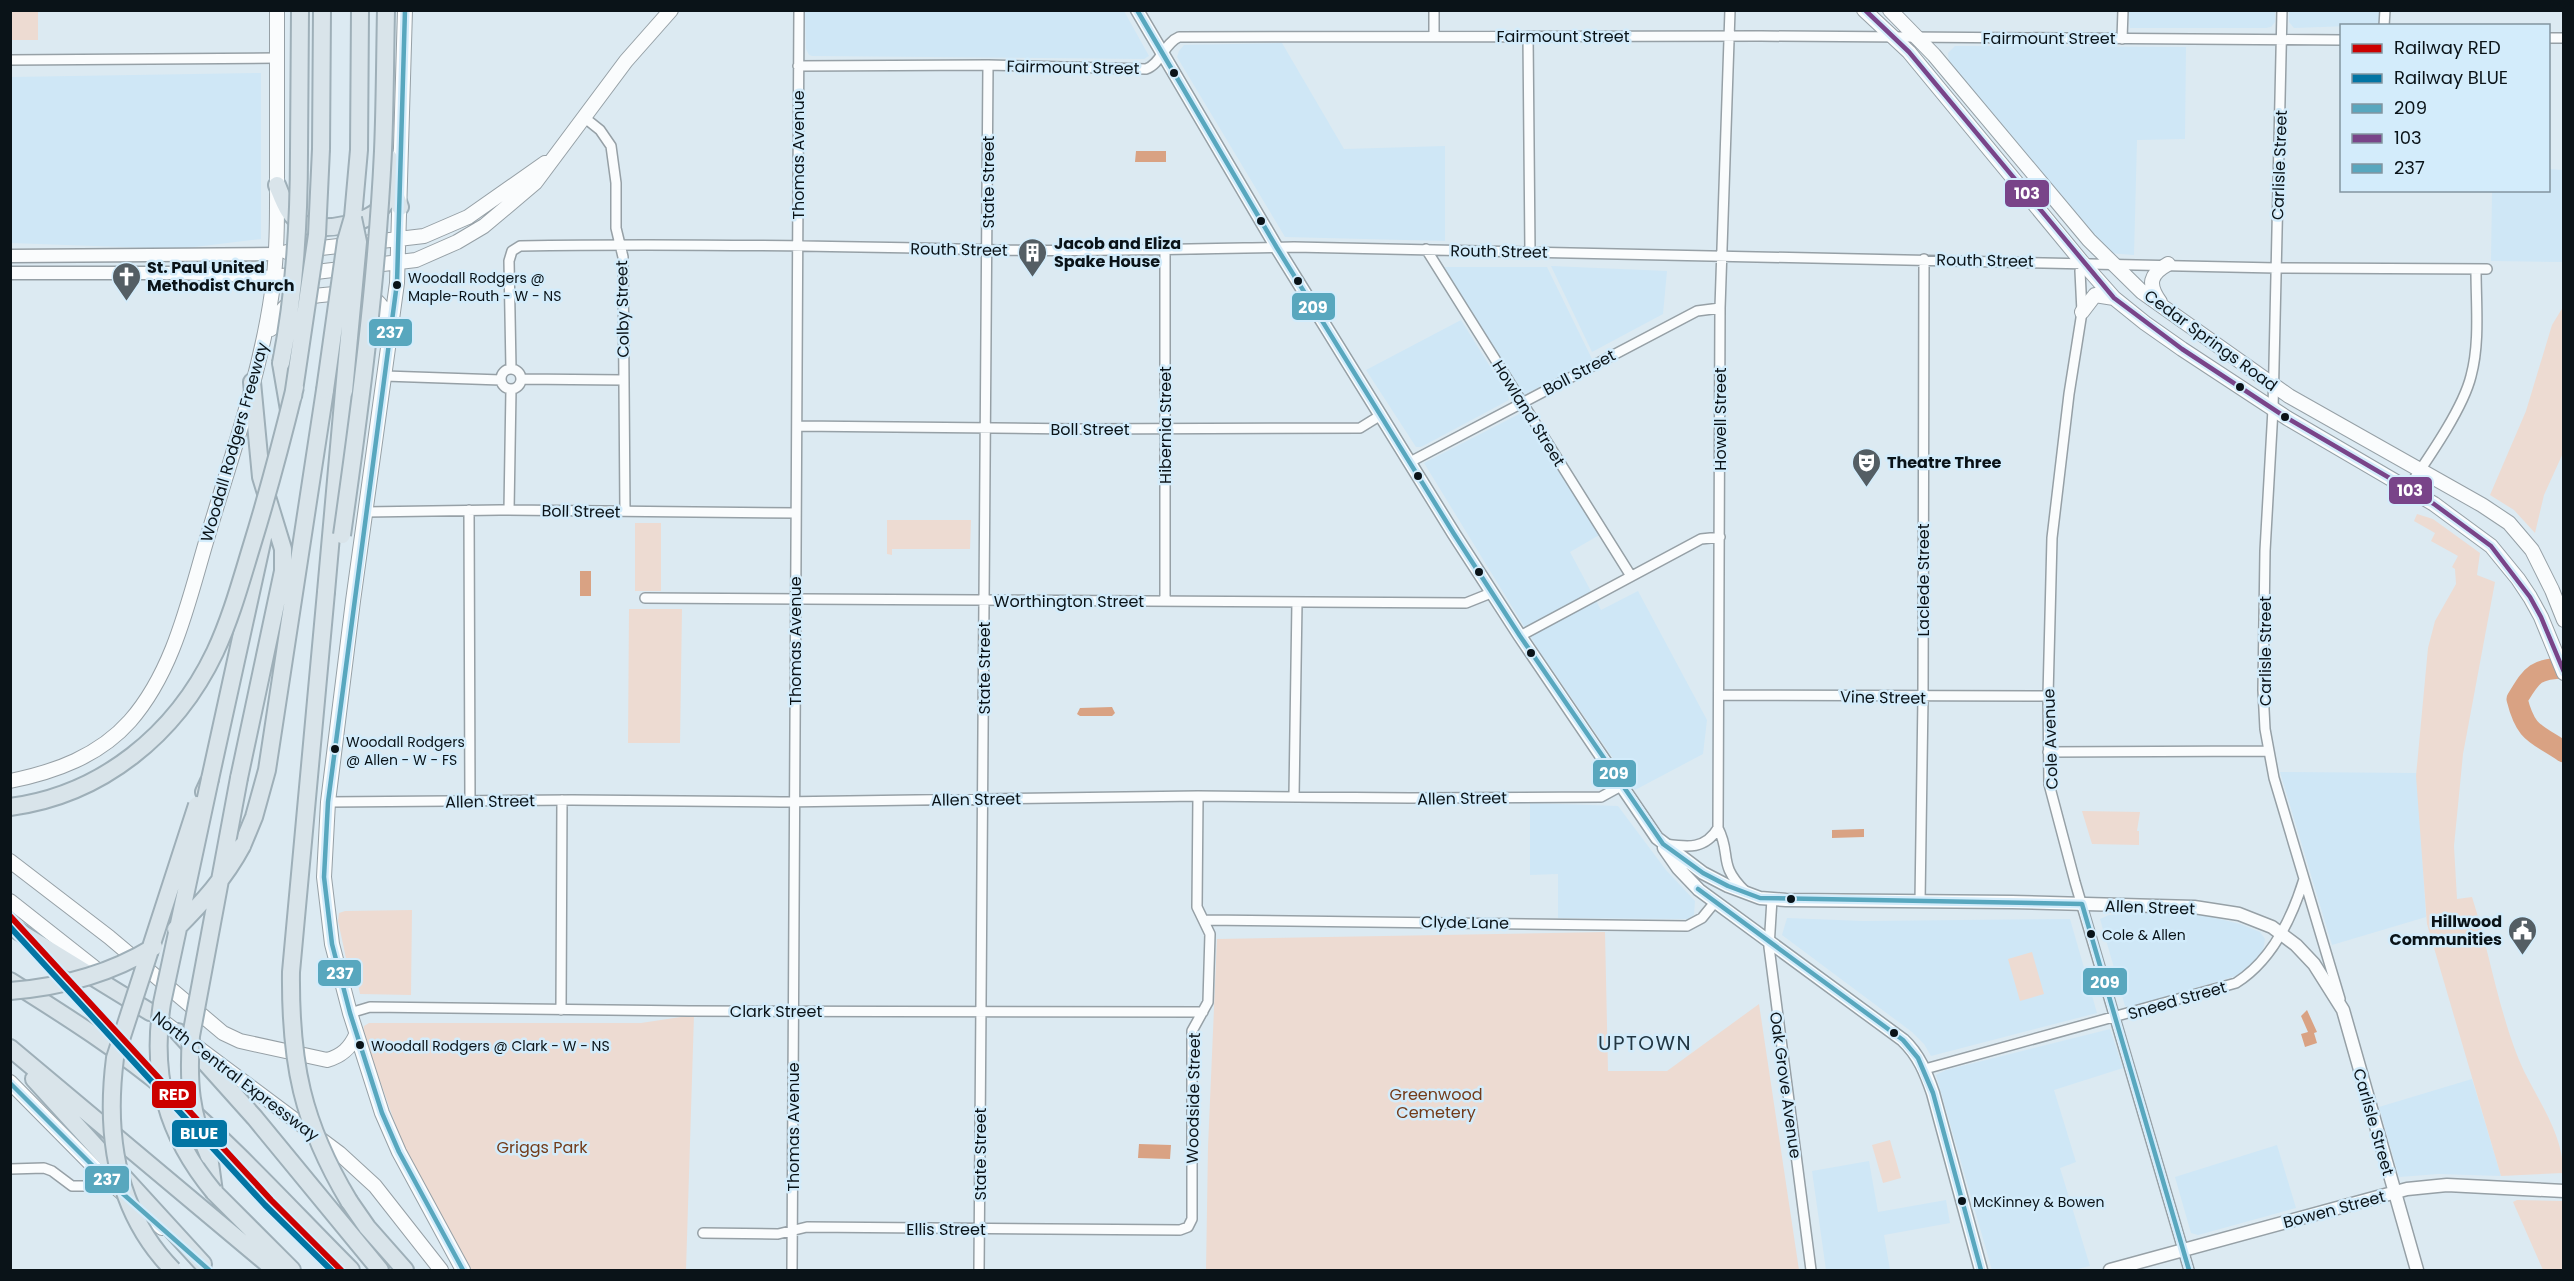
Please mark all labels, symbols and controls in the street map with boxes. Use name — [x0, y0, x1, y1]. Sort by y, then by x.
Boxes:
legend — [2340, 24, 2550, 192]
street label: Fairmount Street — [1497, 25, 1630, 48]
street label: Fairmount Street — [1983, 27, 2116, 50]
text: Railway RED — [2394, 35, 2501, 60]
street label: Fairmount Street — [1006, 55, 1140, 80]
text: Railway BLUE — [2394, 65, 2508, 90]
unlabelled marker — [1168, 67, 1180, 79]
street label: Thomas Avenue — [787, 90, 810, 220]
text: 209 — [2394, 95, 2427, 120]
street label: Carlisle Street — [2266, 109, 2293, 221]
text: 103 — [2394, 125, 2422, 150]
street label: State Street — [977, 135, 1000, 228]
text: 237 — [2394, 155, 2425, 180]
line badge: 103 — [2004, 179, 2050, 208]
text: 103 — [2014, 182, 2040, 205]
unlabelled marker — [1255, 215, 1267, 227]
place label: Jacob and Eliza Spake House — [1054, 232, 1181, 273]
building icon: Jacob and Eliza Spake House — [1017, 236, 1049, 278]
street label: Routh Street — [910, 237, 1008, 262]
street label: Routh Street — [1450, 239, 1548, 264]
street label: Routh Street — [1936, 248, 2034, 273]
place label: St. Paul United Methodist Church — [147, 256, 295, 297]
church icon: St. Paul United Methodist Church — [110, 260, 142, 302]
street label: Colby Street — [610, 260, 635, 358]
place label: Woodall Rodgers @ Maple-Routh - W - NS — [408, 268, 561, 306]
unlabelled marker — [1292, 275, 1304, 287]
marker: Woodall Rodgers @ Maple-Routh - W - NS — [391, 279, 403, 291]
street label: Cedar Springs Road — [2139, 284, 2282, 397]
line badge: 209 — [1291, 292, 1336, 321]
text: 209 — [1298, 296, 1328, 319]
line badge: 237 — [368, 318, 413, 347]
text: 237 — [376, 321, 404, 344]
street label: Woodall Rodgers Freeway — [195, 340, 274, 545]
street label: Boll Street — [1539, 344, 1620, 401]
street label: Howland Street — [1487, 356, 1571, 471]
street label: Hibernia Street — [1154, 366, 1177, 484]
street label: Howell Street — [1709, 367, 1732, 471]
unlabelled marker — [2234, 381, 2246, 393]
unlabelled marker — [2279, 411, 2291, 423]
street label: Boll Street — [1050, 418, 1130, 441]
theatre icon: Theatre Three — [1850, 446, 1882, 488]
place label: Theatre Three — [1887, 451, 2001, 474]
unlabelled marker — [1412, 470, 1424, 482]
line badge: 103 — [2388, 476, 2433, 505]
text: 103 — [2397, 479, 2423, 502]
street label: Boll Street — [541, 499, 621, 524]
street label: Laclede Street — [1912, 523, 1935, 637]
unlabelled marker — [1473, 566, 1485, 578]
street label: Thomas Avenue — [784, 576, 807, 706]
street label: Worthington Street — [994, 590, 1144, 613]
street label: Carlisle Street — [2254, 596, 2277, 706]
street label: State Street — [973, 621, 996, 714]
unlabelled marker — [1525, 647, 1537, 659]
street label: Vine Street — [1840, 685, 1926, 710]
street label: Cole Avenue — [2037, 688, 2064, 790]
place label: Woodall Rodgers @ Allen - W - FS — [346, 732, 465, 770]
marker: Woodall Rodgers @ Allen - W - FS — [329, 743, 341, 755]
line badge: 209 — [1592, 759, 1637, 788]
text: 209 — [1599, 762, 1629, 785]
street label: Allen Street — [1417, 786, 1507, 811]
street label: Allen Street — [931, 787, 1021, 812]
street label: Allen Street — [445, 789, 535, 814]
unlabelled marker — [1785, 893, 1797, 905]
street label: Allen Street — [2105, 894, 2195, 921]
street label: Clyde Lane — [1421, 910, 1509, 935]
place label: Hillwood Communities — [2389, 910, 2502, 951]
public building icon: Hillwood Communities — [2507, 914, 2539, 956]
place label: Cole & Allen — [2102, 925, 2186, 945]
marker: Cole & Allen — [2085, 928, 2097, 940]
line badge: 237 — [317, 959, 362, 987]
text: 237 — [326, 962, 354, 985]
line badge: 209 — [2082, 967, 2128, 996]
text: 209 — [2090, 971, 2120, 994]
street label: Sneed Street — [2125, 975, 2229, 1026]
street label: Clark Street — [730, 1000, 822, 1023]
street label: North Central Expressway — [148, 1006, 324, 1147]
street label: Oak Grove Avenue — [1764, 1010, 1807, 1160]
unlabelled marker — [1888, 1027, 1900, 1039]
district label: UPTOWN — [1598, 1029, 1692, 1057]
street label: Woodside Street — [1181, 1032, 1206, 1164]
place label: Woodall Rodgers @ Clark - W - NS — [371, 1036, 610, 1056]
marker: Woodall Rodgers @ Clark - W - NS — [354, 1039, 366, 1051]
street label: Thomas Avenue — [782, 1062, 805, 1192]
street label: Carlisle Street — [2347, 1066, 2400, 1179]
line badge: RED — [151, 1080, 197, 1109]
text: RED — [159, 1083, 190, 1106]
park label: Greenwood Cemetery — [1390, 1083, 1482, 1124]
street label: State Street — [969, 1107, 992, 1200]
line badge: BLUE — [171, 1119, 228, 1148]
text: BLUE — [180, 1122, 218, 1145]
park label: Griggs Park — [497, 1136, 588, 1159]
line badge: 237 — [84, 1165, 130, 1194]
text: 237 — [93, 1168, 121, 1191]
street label: Bowen Street — [2281, 1185, 2388, 1234]
place label: McKinney & Bowen — [1973, 1192, 2104, 1212]
marker: McKinney & Bowen — [1956, 1195, 1968, 1207]
street label: Ellis Street — [906, 1218, 986, 1241]

